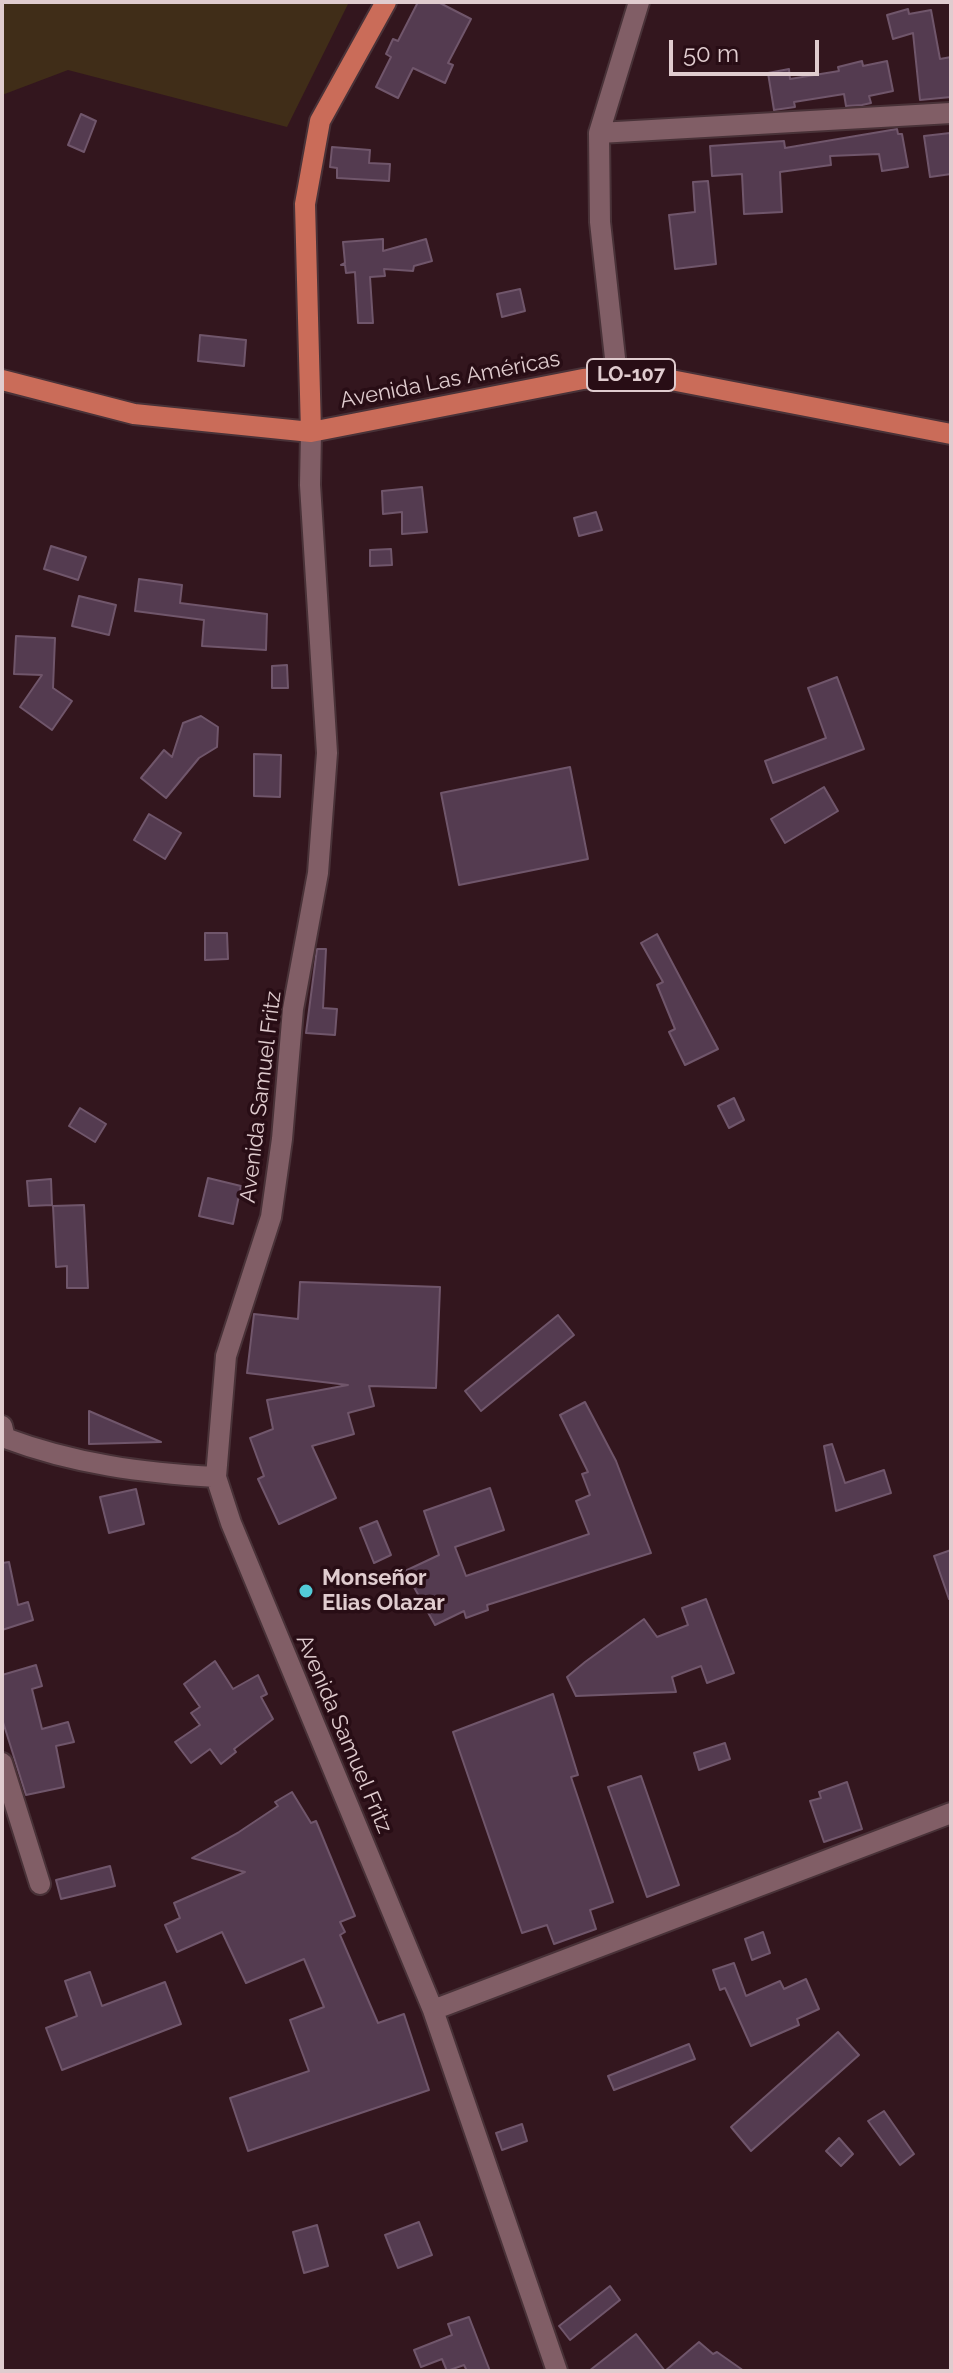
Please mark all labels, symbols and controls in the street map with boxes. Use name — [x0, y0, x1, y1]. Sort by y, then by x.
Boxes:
scale bar — [673, 24, 823, 74]
text: 50 m — [683, 39, 739, 68]
street label: Avenida Las Américas — [338, 346, 562, 414]
road number: LO-107 — [587, 359, 675, 391]
street label: Avenida Samuel Fritz — [235, 990, 287, 1204]
place label: Monseñor Elias Olazar — [322, 1565, 445, 1616]
marker: Monseñor Elias Olazar — [297, 1582, 315, 1600]
street label: Avenida Samuel Fritz — [290, 1631, 398, 1837]

